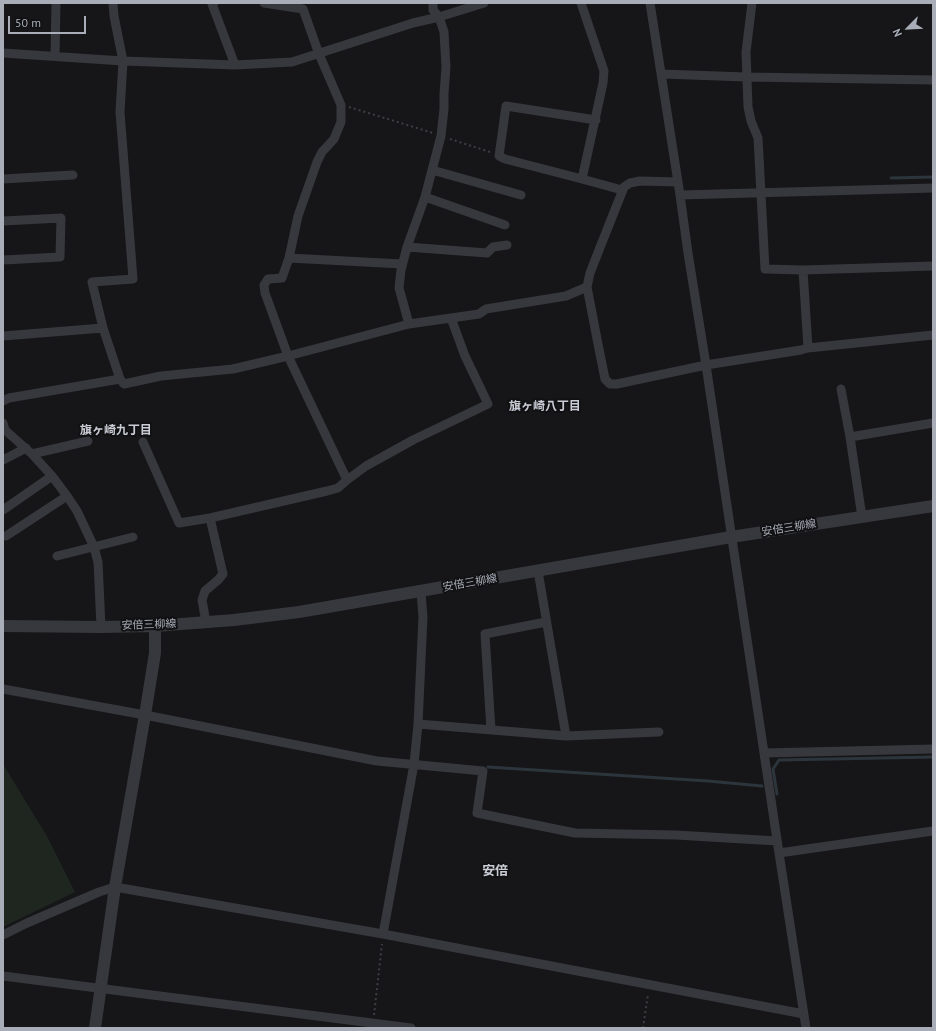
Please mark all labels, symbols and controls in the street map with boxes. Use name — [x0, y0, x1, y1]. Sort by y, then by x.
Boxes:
scale bar — [10, 8, 88, 34]
north arrow — [888, 8, 928, 48]
text: 50 m — [15, 15, 41, 30]
text: N — [889, 27, 905, 39]
district label: 旗ヶ崎八丁目 — [509, 400, 581, 414]
district label: 旗ヶ崎九丁目 — [80, 424, 152, 438]
street label: 安倍三柳線 — [761, 517, 817, 539]
street label: 安倍三柳線 — [442, 572, 498, 594]
street label: 安倍三柳線 — [121, 617, 177, 633]
district label: 安倍 — [482, 863, 508, 879]

